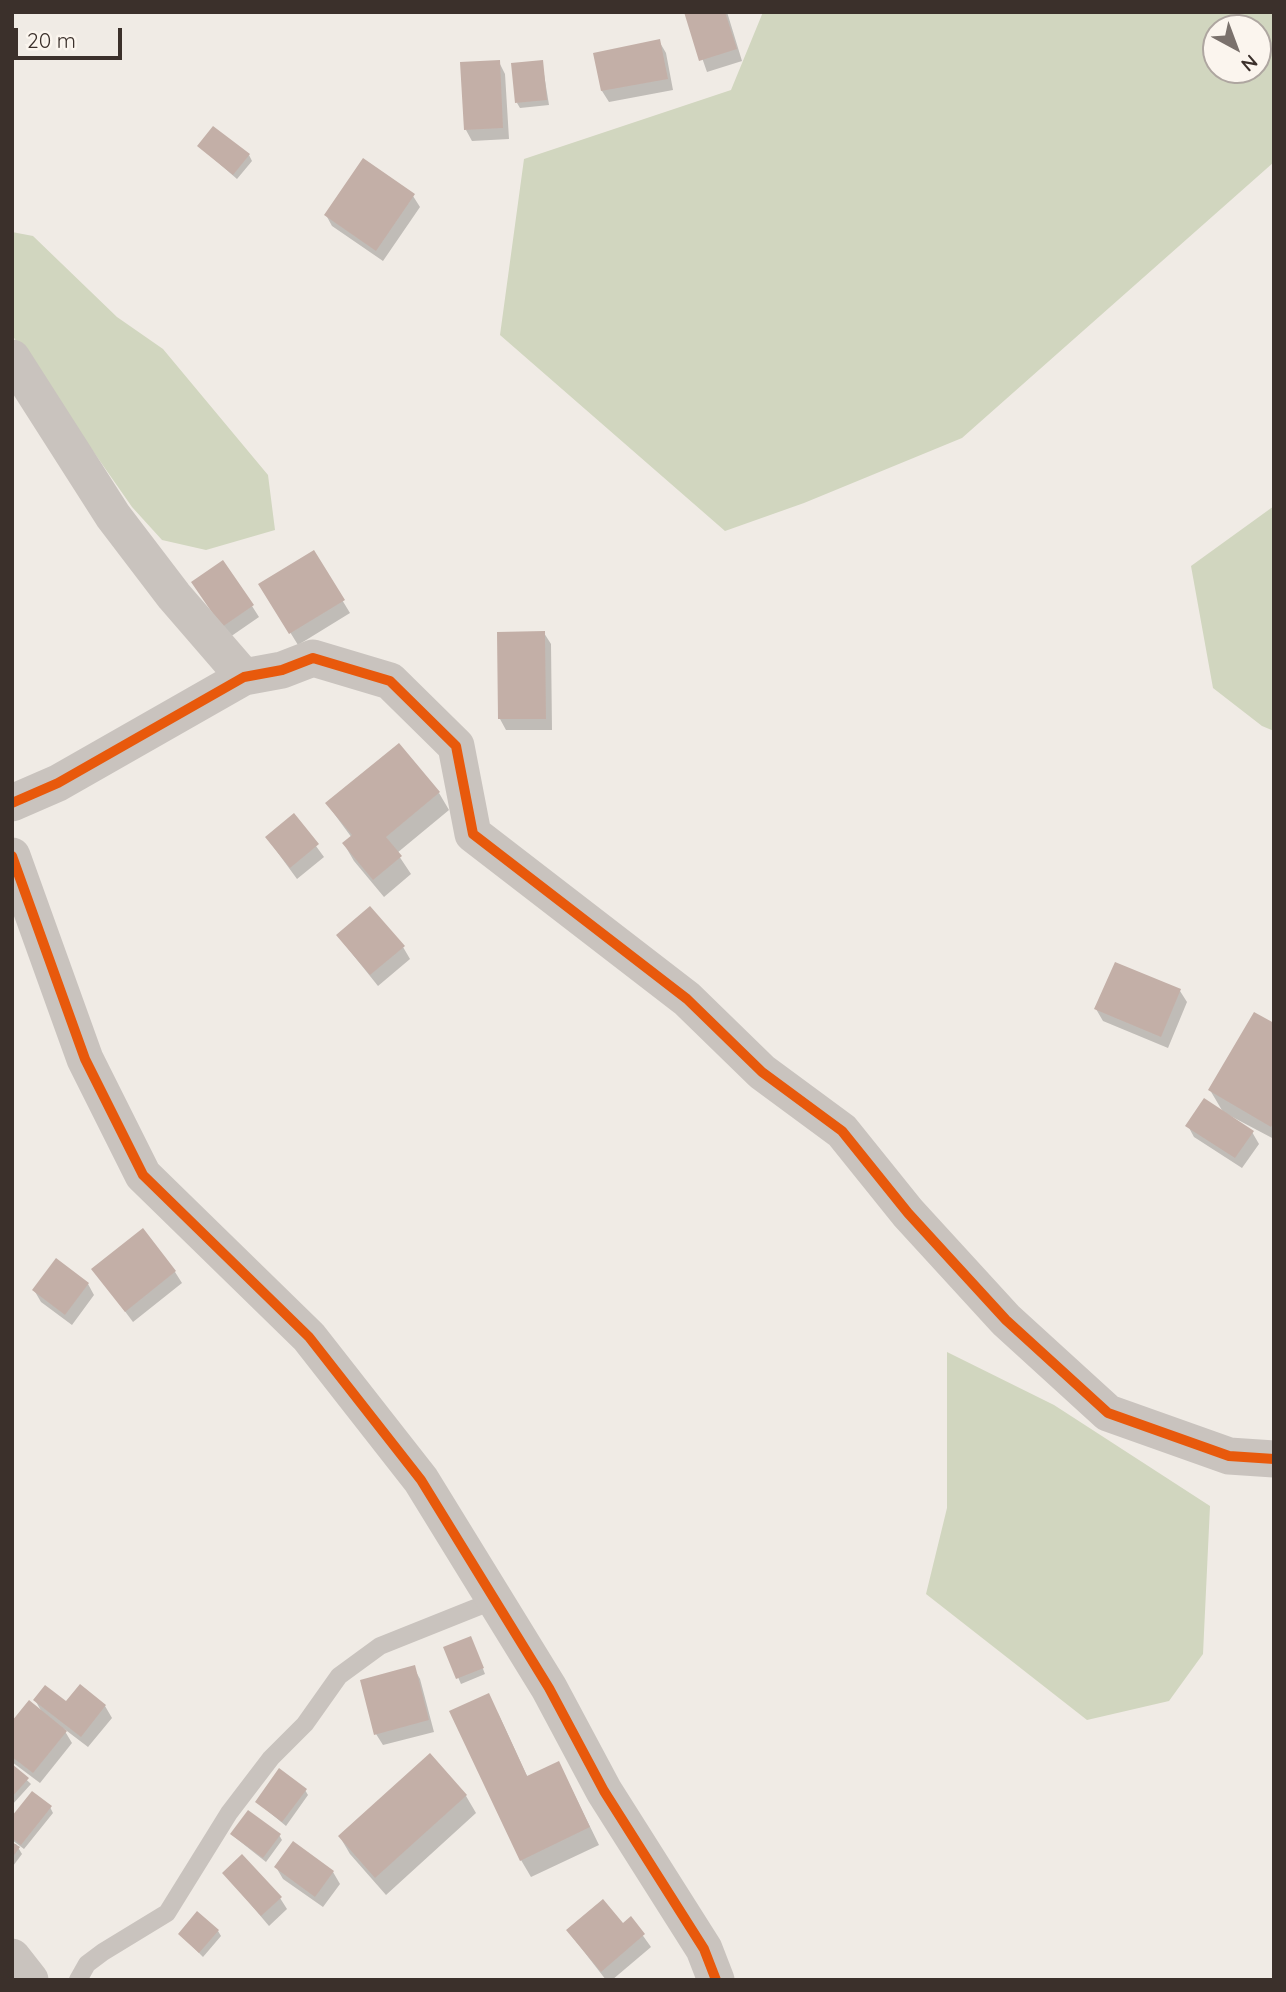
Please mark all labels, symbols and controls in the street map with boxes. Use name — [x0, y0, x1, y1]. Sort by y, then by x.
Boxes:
scale bar — [18, 14, 126, 58]
north arrow — [1202, 14, 1272, 84]
text: 20 m — [27, 27, 76, 53]
text: N — [1236, 50, 1263, 77]

